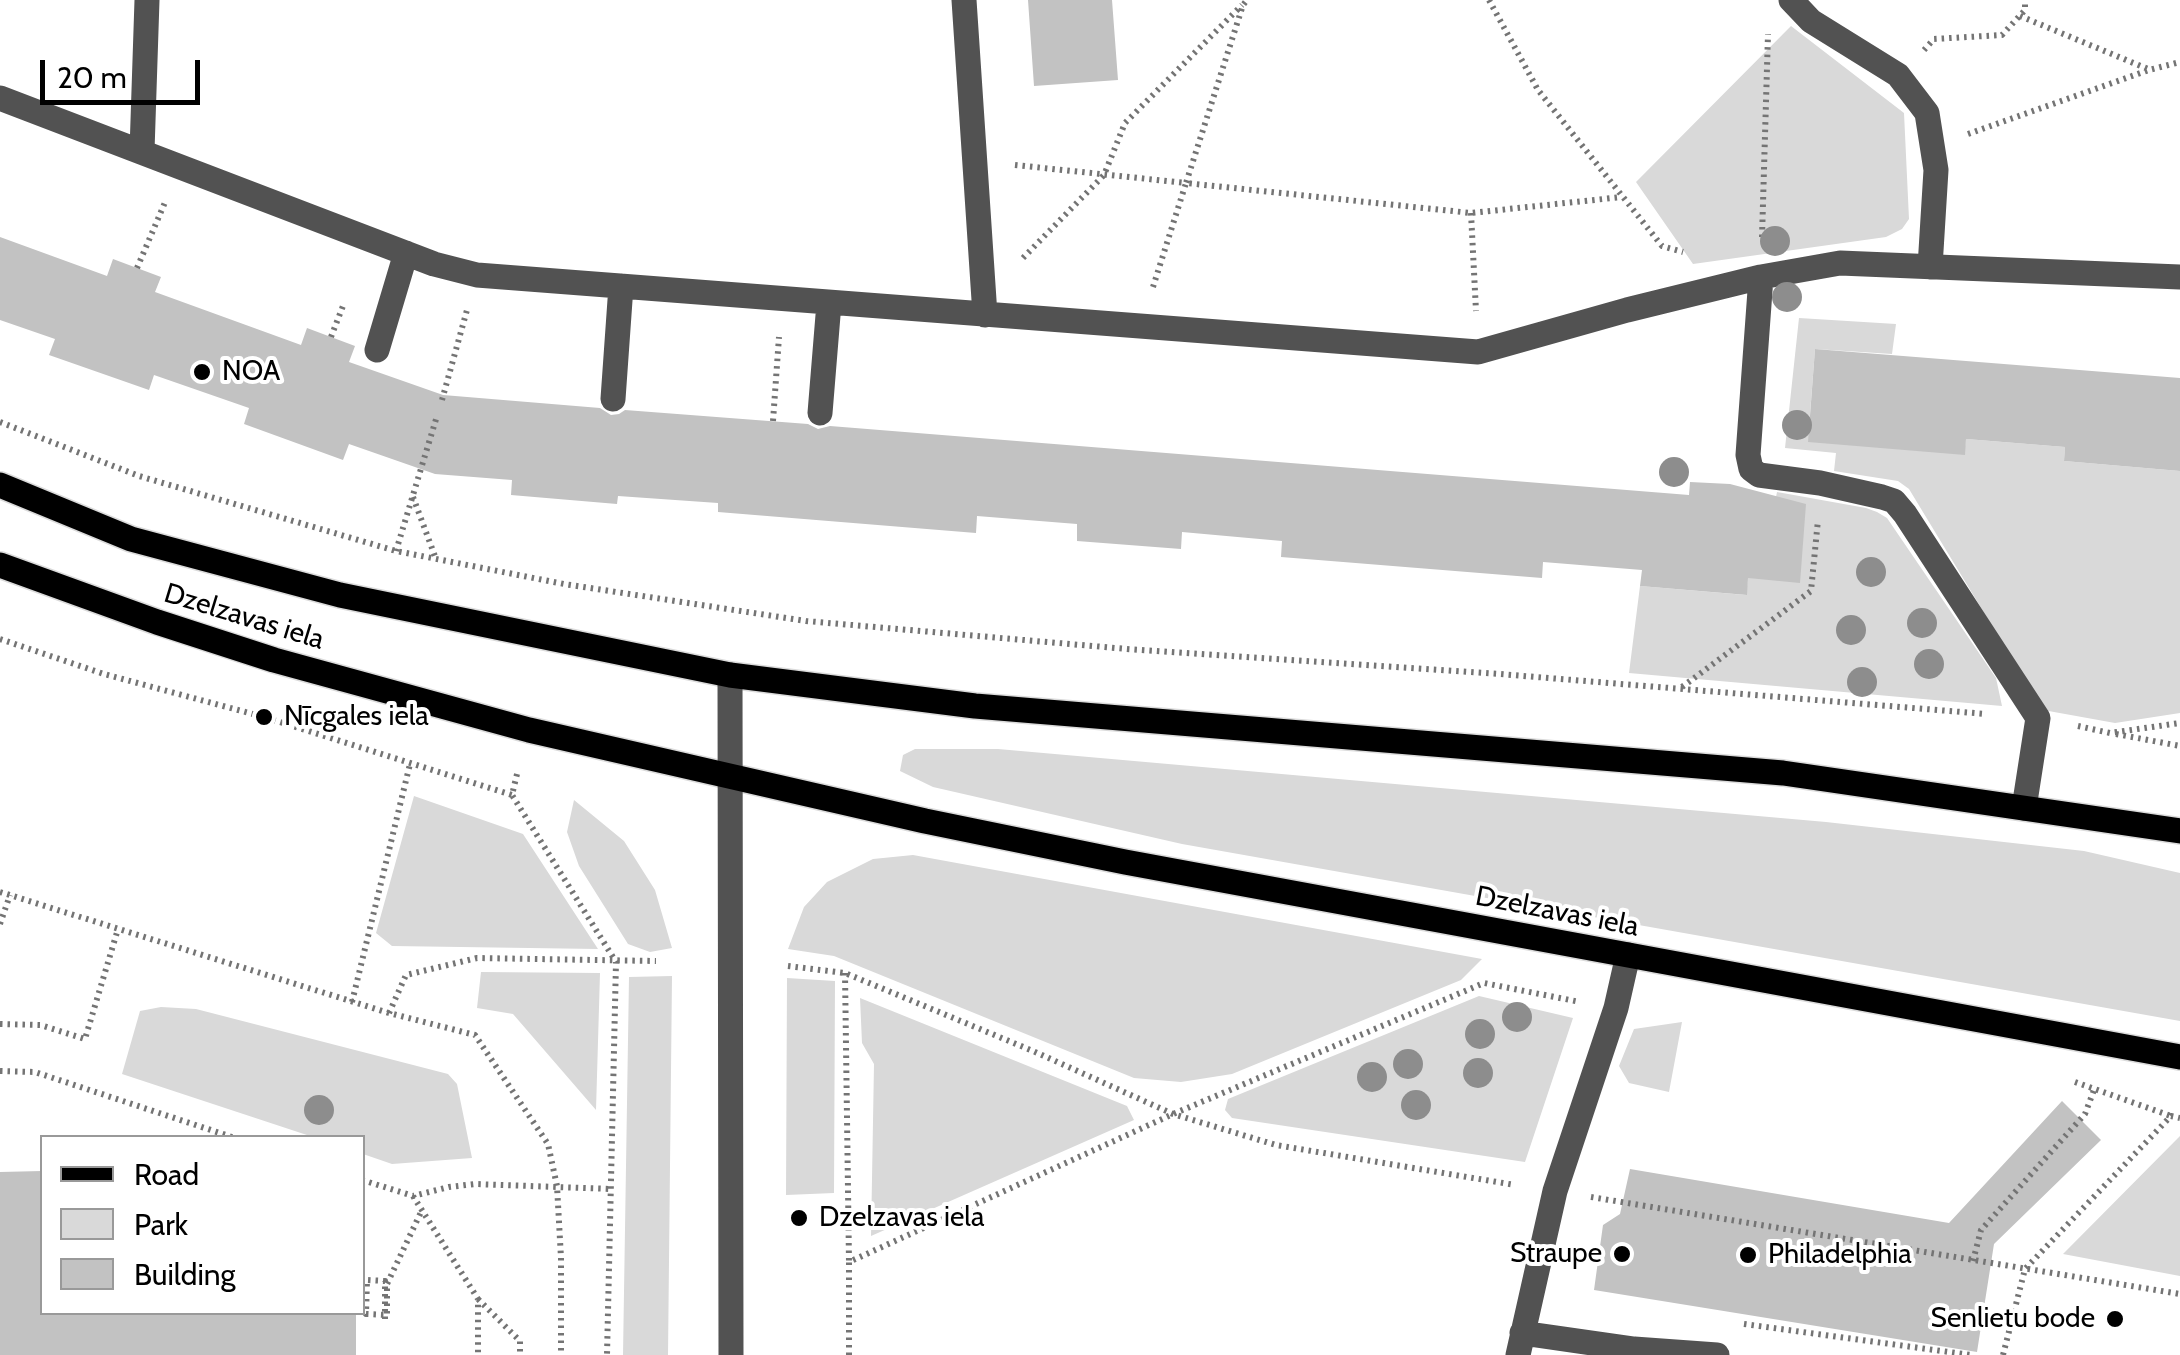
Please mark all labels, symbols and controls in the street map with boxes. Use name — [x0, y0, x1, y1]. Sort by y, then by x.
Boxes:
scale bar — [45, 40, 205, 102]
text: 20 m — [57, 59, 127, 96]
place label: NOA — [222, 355, 280, 389]
marker: NOA — [191, 361, 213, 383]
street label: Dzelzavas iela — [160, 577, 328, 657]
place label: Nīcgales iela — [284, 700, 429, 734]
marker: Nīcgales iela — [253, 706, 275, 728]
street label: Dzelzavas iela — [1473, 880, 1641, 944]
legend — [40, 1135, 365, 1315]
text: Road — [134, 1156, 199, 1193]
place label: Dzelzavas iela — [819, 1201, 984, 1235]
text: Park — [134, 1206, 188, 1243]
marker: Dzelzavas iela — [788, 1207, 810, 1229]
place label: Straupe — [1510, 1237, 1602, 1271]
place label: Philadelphia — [1768, 1238, 1912, 1272]
marker: Straupe — [1611, 1243, 1633, 1265]
marker: Philadelphia — [1737, 1244, 1759, 1266]
text: Building — [134, 1256, 236, 1293]
place label: Senlietu bode — [1931, 1302, 2095, 1336]
marker: Senlietu bode — [2104, 1308, 2126, 1330]

